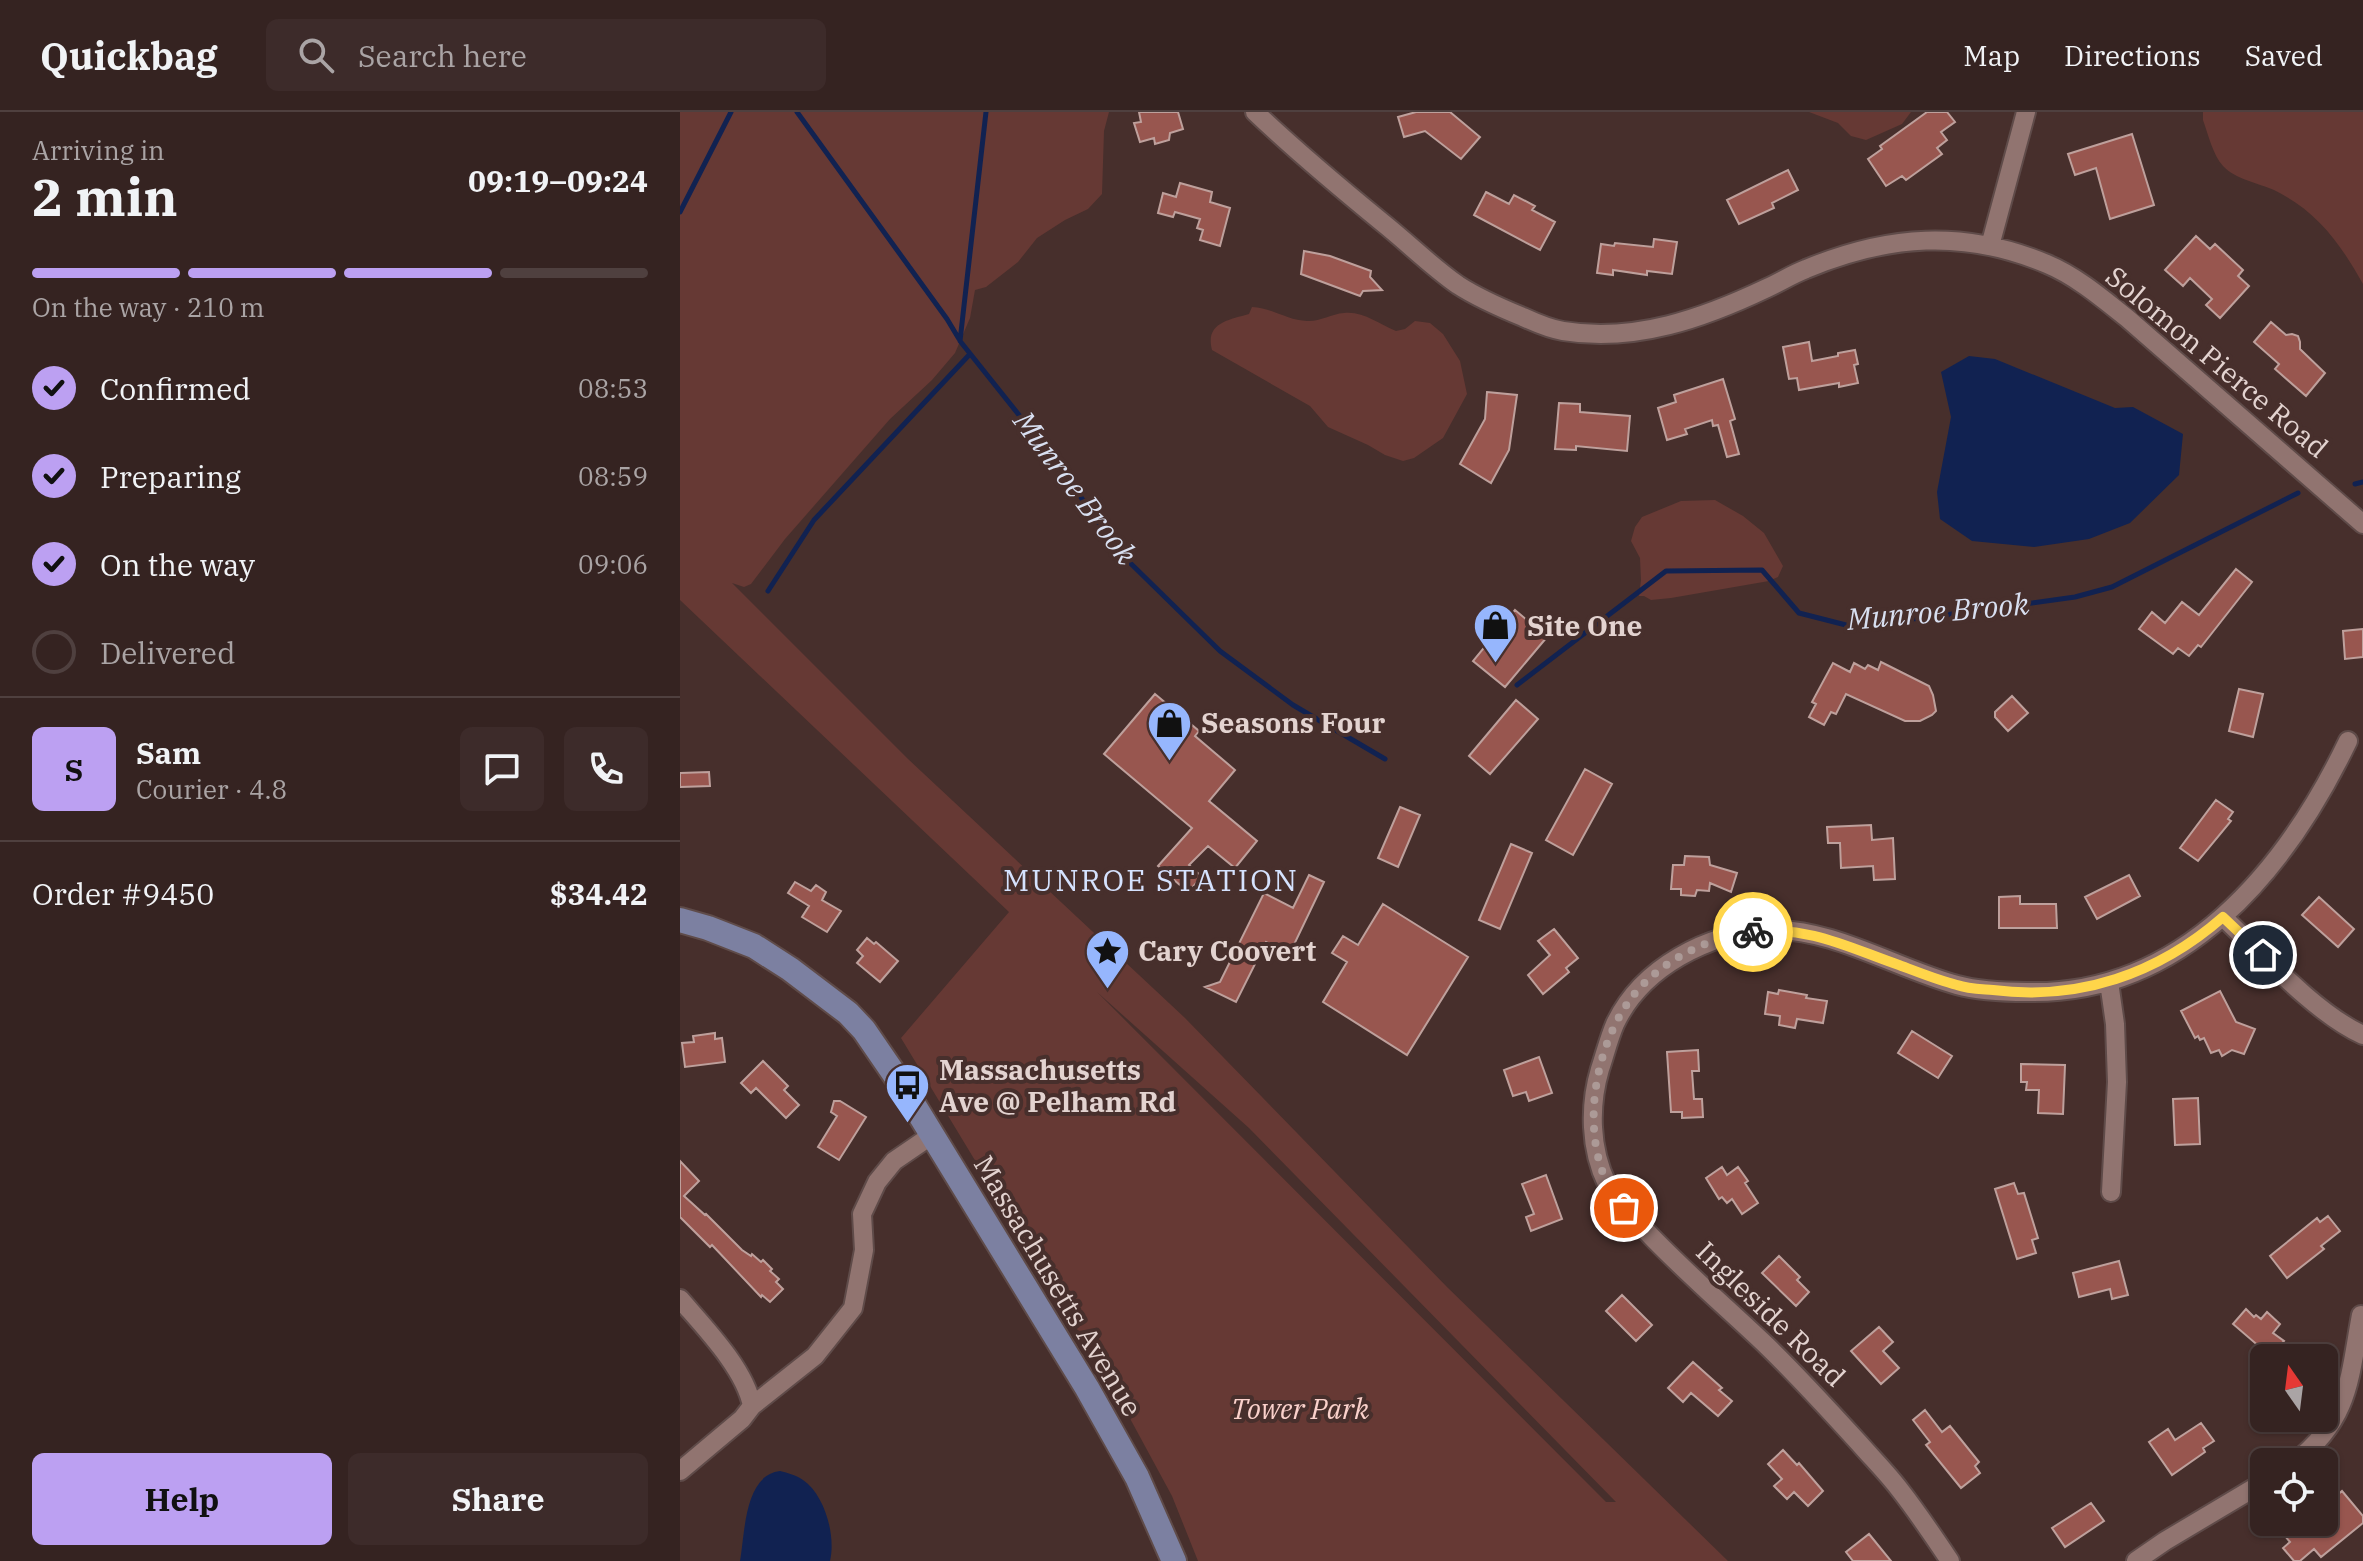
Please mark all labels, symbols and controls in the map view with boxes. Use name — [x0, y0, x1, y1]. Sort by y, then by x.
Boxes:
search box — [266, 19, 826, 91]
text: Quickbag — [40, 31, 218, 80]
icon: search — [294, 33, 338, 77]
text: Search here — [358, 36, 527, 75]
text: Map — [1963, 37, 2020, 74]
text: Directions — [2064, 37, 2201, 74]
text: Saved — [2245, 37, 2323, 74]
text: Arriving in — [32, 133, 165, 167]
text: 09:19–09:24 — [468, 161, 648, 200]
text: 2 min — [32, 163, 178, 230]
street label: Solomon Pierce Road — [2098, 258, 2336, 466]
text: On the way · 210 m — [32, 290, 265, 324]
icon: check — [32, 366, 76, 410]
text: Confirmed — [100, 369, 251, 408]
text: 08:53 — [578, 371, 648, 405]
water label: Munroe Brook — [1005, 402, 1147, 572]
icon: check — [32, 454, 76, 498]
text: Preparing — [100, 457, 241, 496]
text: 08:59 — [578, 459, 648, 493]
icon: check — [32, 542, 76, 586]
text: On the way — [100, 545, 255, 584]
text: 09:06 — [578, 547, 648, 581]
water label: Munroe Brook — [1844, 583, 2031, 638]
shop icon: Site One — [1472, 602, 1520, 665]
place label: Site One — [1527, 607, 1642, 644]
text: Delivered — [100, 633, 235, 672]
shop icon: Seasons Four — [1146, 699, 1194, 762]
place label: Seasons Four — [1201, 704, 1385, 741]
button: chat — [460, 727, 544, 811]
button: phone — [564, 727, 648, 811]
text: Sam — [136, 733, 201, 772]
text: S — [65, 750, 83, 789]
text: Courier · 4.8 — [136, 772, 287, 806]
district label: MUNROE STATION — [1003, 860, 1299, 899]
text: Order #9450 — [32, 874, 214, 913]
text: $34.42 — [550, 874, 648, 913]
courier — [1713, 892, 1793, 972]
icon: bike — [1731, 910, 1775, 954]
pin — [2229, 921, 2297, 989]
place icon: Cary Coovert — [1083, 927, 1131, 990]
place label: Cary Coovert — [1138, 932, 1316, 969]
icon: home — [2241, 933, 2285, 977]
place label: Massachusetts Ave @ Pelham Rd — [939, 1051, 1176, 1120]
bus stop icon: Massachusetts Ave @ Pelham Rd — [884, 1062, 932, 1125]
street label: Massachusetts Avenue — [966, 1148, 1151, 1423]
pin — [1590, 1174, 1658, 1242]
icon: bag — [1602, 1186, 1646, 1230]
street label: Ingleside Road — [1689, 1233, 1854, 1394]
north arrow — [2250, 1344, 2338, 1432]
map controls — [2250, 1344, 2338, 1536]
park label: Tower Park — [1231, 1390, 1369, 1427]
button: locate — [2250, 1448, 2338, 1536]
button: Help — [32, 1453, 332, 1545]
button: Share — [348, 1453, 648, 1545]

